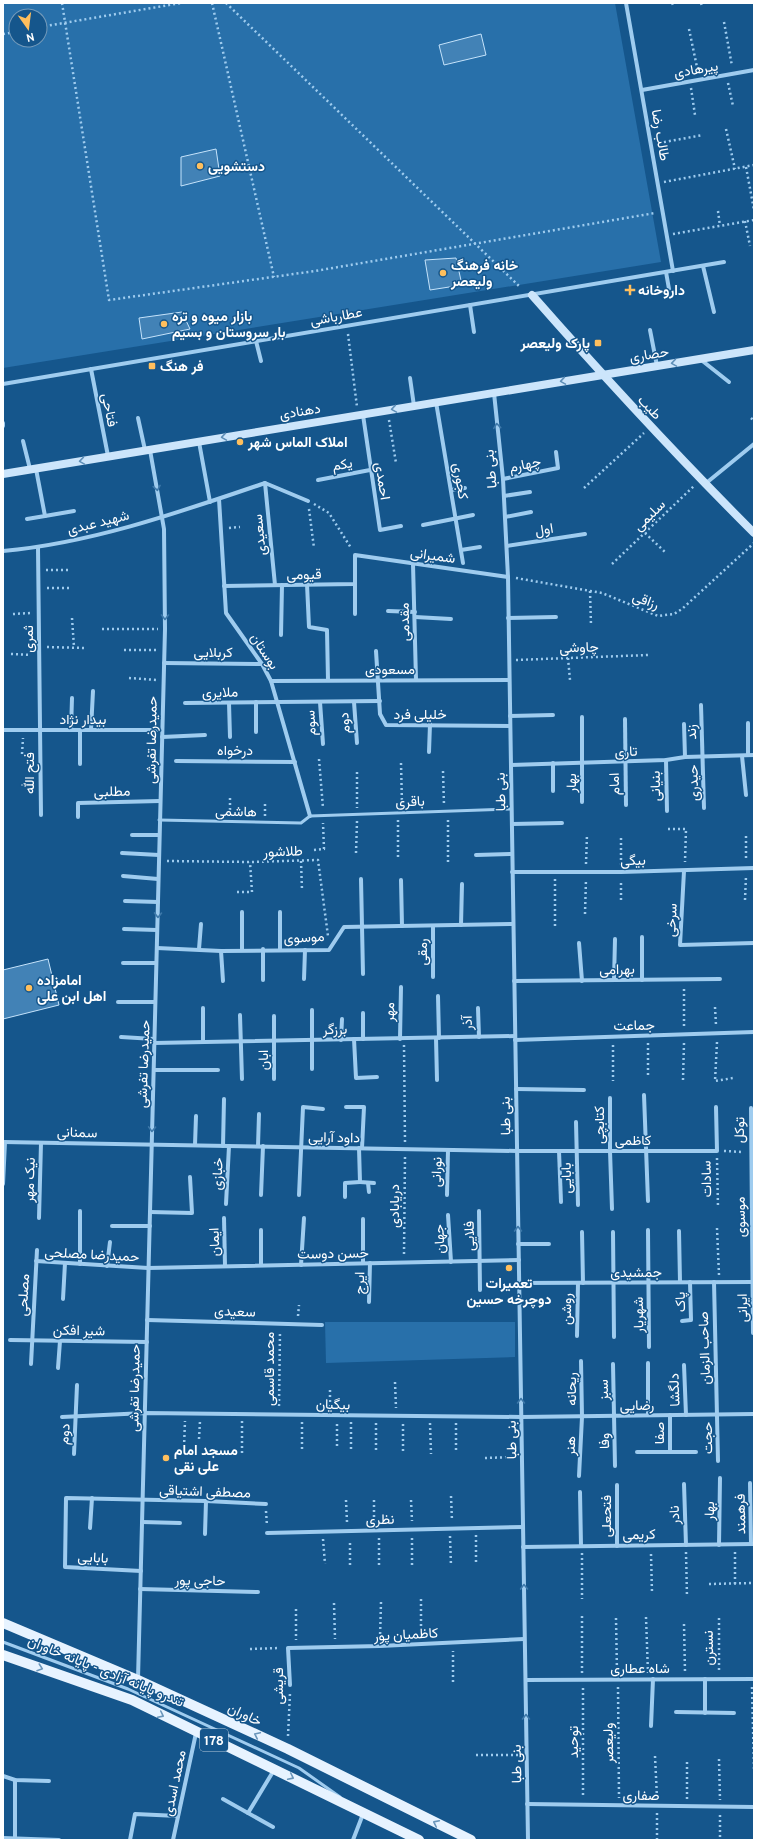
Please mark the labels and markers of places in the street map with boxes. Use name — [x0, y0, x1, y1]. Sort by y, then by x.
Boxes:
place label: دستشویی — [208, 159, 265, 176]
marker: دستشویی — [195, 161, 205, 171]
place label: خانه فرهنگ ولیعصر — [450, 258, 519, 291]
marker: خانه فرهنگ ولیعصر — [438, 268, 448, 278]
place label: داروخانه — [638, 283, 685, 300]
marker: داروخانه — [625, 285, 635, 295]
place label: بازار میوه و تره بار سروستان و بسیم — [172, 309, 286, 342]
marker: بازار میوه و تره بار سروستان و بسیم — [159, 319, 169, 329]
place label: پارک ولیعصر — [519, 336, 590, 353]
marker: پارک ولیعصر — [593, 338, 603, 348]
place label: فر هنگ — [160, 359, 204, 376]
marker: فر هنگ — [147, 361, 157, 371]
place label: املاک الماس شهر — [247, 435, 348, 452]
marker: املاک الماس شهر — [235, 437, 245, 447]
place label: امامزاده اهل ابن علی — [37, 973, 106, 1006]
marker: امامزاده اهل ابن علی — [24, 983, 34, 993]
marker: تعمیرات دوچرخه حسین — [504, 1263, 514, 1273]
place label: تعمیرات دوچرخه حسین — [466, 1276, 552, 1309]
place label: مسجد امام علی نقی — [174, 1443, 238, 1476]
marker: مسجد امام علی نقی — [161, 1453, 171, 1463]

